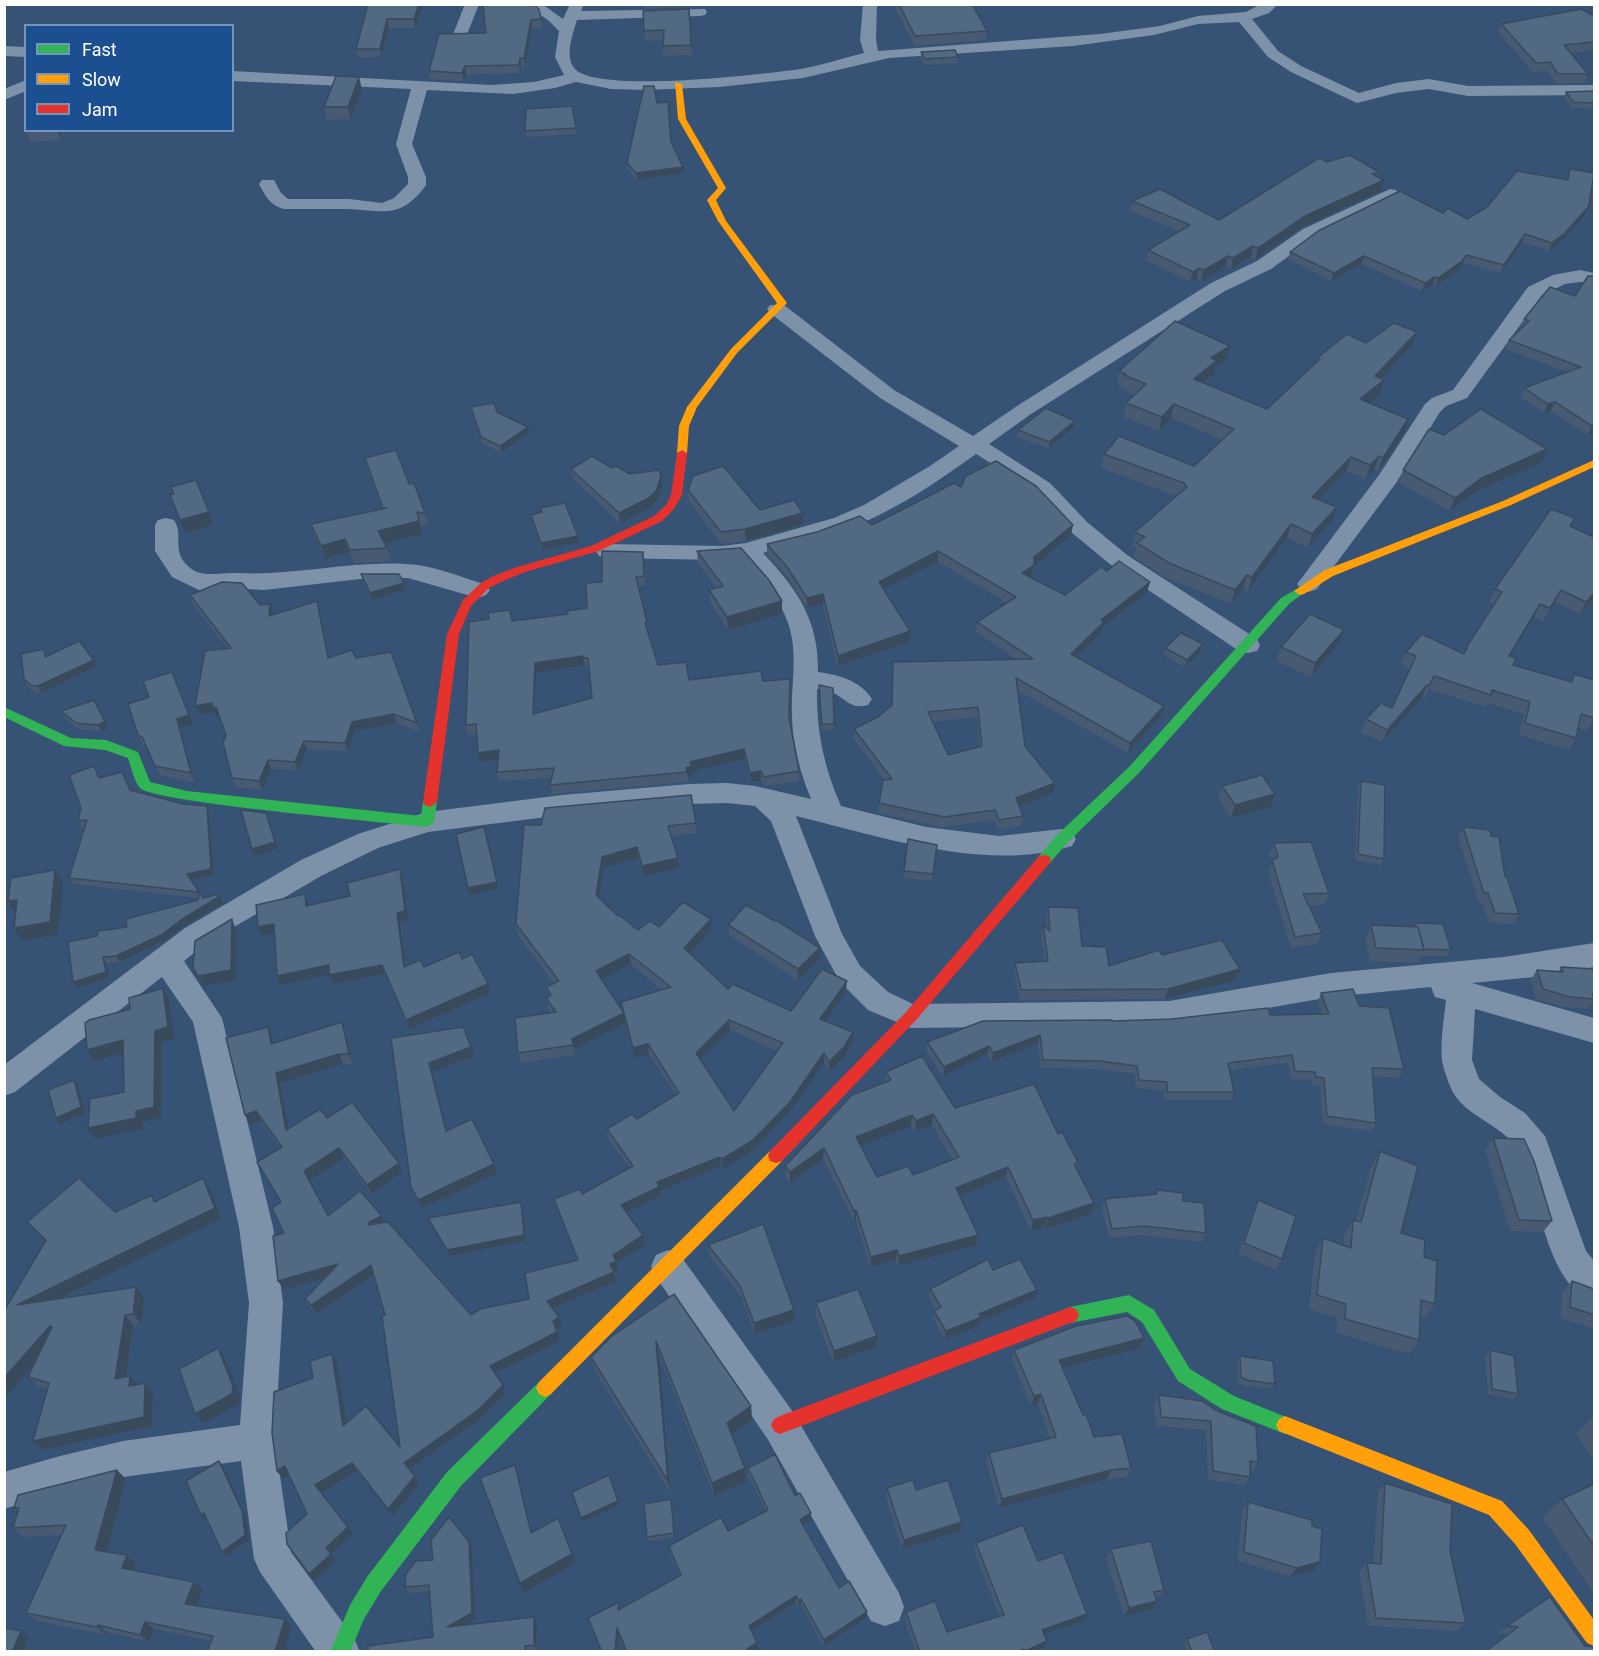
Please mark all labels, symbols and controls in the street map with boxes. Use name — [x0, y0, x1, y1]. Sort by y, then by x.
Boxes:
legend — [24, 24, 234, 132]
text: Fast — [82, 39, 117, 60]
text: Slow — [82, 69, 121, 90]
text: Jam — [82, 99, 118, 120]

